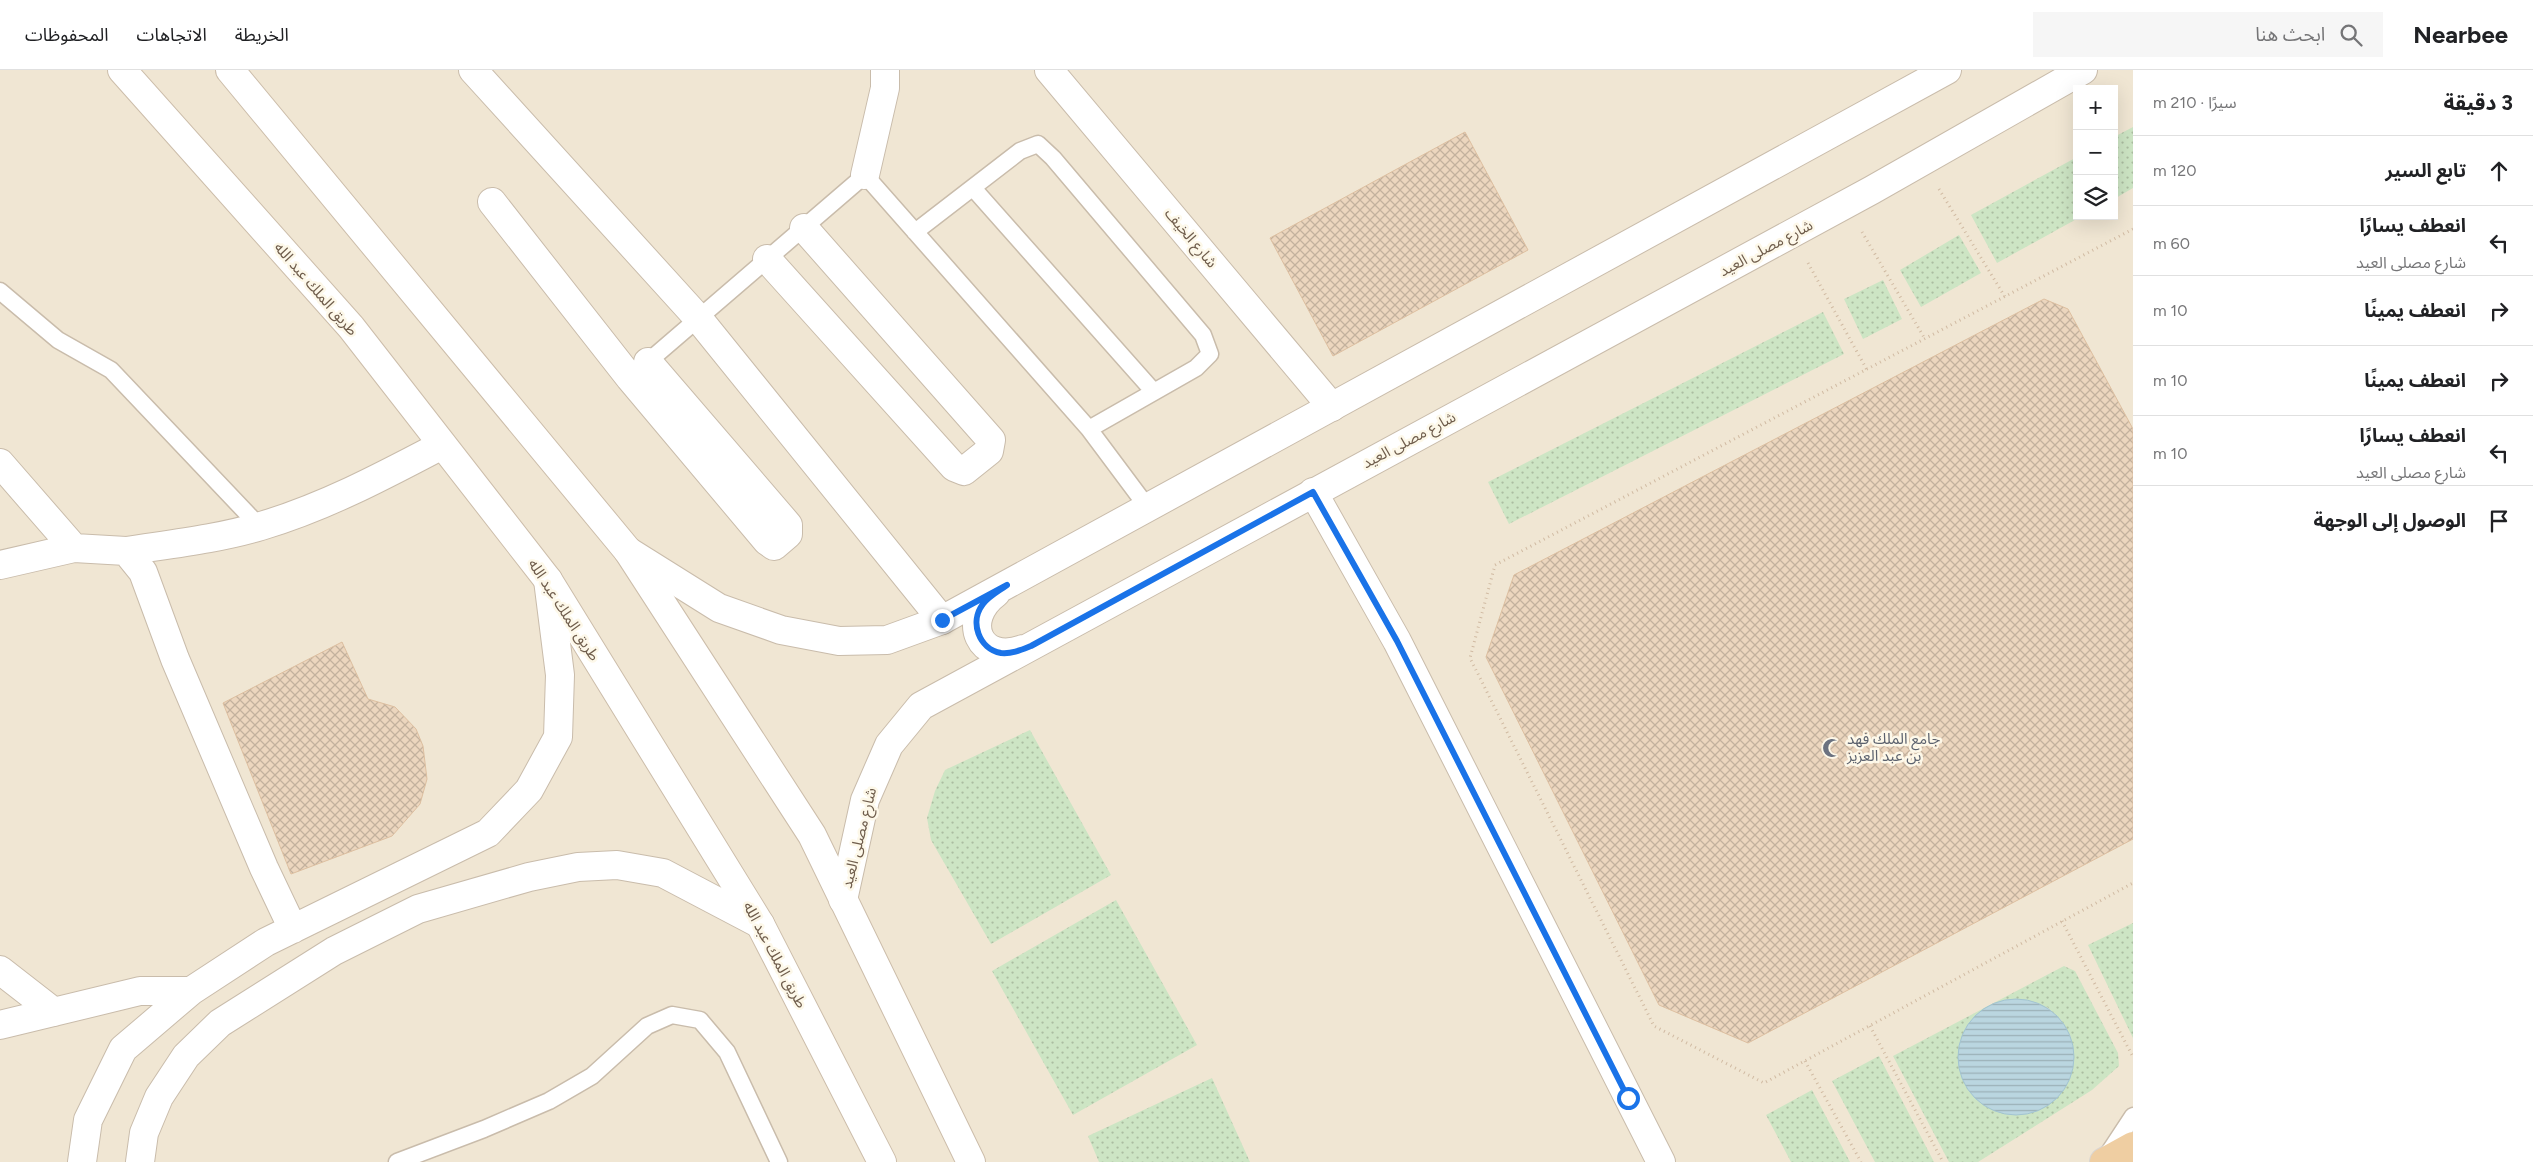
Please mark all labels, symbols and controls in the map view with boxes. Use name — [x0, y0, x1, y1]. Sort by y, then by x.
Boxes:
search box — [2033, 12, 2383, 57]
text: Nearbee — [2413, 20, 2508, 49]
icon: search — [2337, 21, 2365, 49]
text: ابحث هنا — [2255, 23, 2325, 46]
text: المحفوظات — [25, 24, 109, 46]
text: الاتجاهات — [137, 24, 207, 46]
text: الخريطة — [235, 24, 289, 46]
map controls — [2073, 85, 2118, 220]
button: + — [2073, 85, 2118, 130]
text: 3 دقيقة — [2443, 90, 2513, 115]
text: سيرًا · 210 m — [2153, 93, 2237, 112]
button: − — [2073, 130, 2118, 175]
icon: ahead — [2485, 157, 2513, 185]
text: تابع السير — [2385, 159, 2466, 182]
text: 120 m — [2153, 161, 2196, 180]
button: layers — [2073, 175, 2118, 220]
street label: شارع الخيف — [1159, 205, 1221, 273]
text: انعطف يسارًا — [2359, 214, 2466, 237]
street label: شارع مصلى العيد — [1716, 216, 1817, 283]
icon: left — [2485, 229, 2513, 257]
text: 60 m — [2153, 234, 2190, 253]
street label: طريق الملك عبد الله — [270, 239, 361, 340]
text: شارع مصلى العيد — [2356, 253, 2466, 272]
icon: right — [2485, 297, 2513, 325]
text: انعطف يمينًا — [2364, 299, 2466, 322]
text: 10 m — [2153, 301, 2187, 320]
icon: right — [2485, 367, 2513, 395]
text: انعطف يمينًا — [2364, 369, 2466, 392]
text: 10 m — [2153, 371, 2187, 390]
street label: شارع مصلى العيد — [1359, 408, 1460, 475]
text: انعطف يسارًا — [2359, 424, 2466, 447]
icon: left — [2485, 439, 2513, 467]
text: 10 m — [2153, 444, 2187, 463]
text: شارع مصلى العيد — [2356, 463, 2466, 482]
icon: arrive — [2485, 507, 2513, 535]
text: الوصول إلى الوجهة — [2313, 509, 2466, 532]
street label: طريق الملك عبد الله — [524, 556, 604, 665]
route end — [931, 609, 954, 632]
place label: جامع الملك فهد بن عبد العزيز — [1846, 730, 1940, 765]
mosque icon: جامع الملك فهد بن عبد العزيز — [1821, 737, 1843, 759]
street label: شارع مصلى العيد — [838, 786, 883, 891]
street label: طريق الملك عبد الله — [739, 899, 811, 1012]
route start — [1617, 1087, 1640, 1110]

